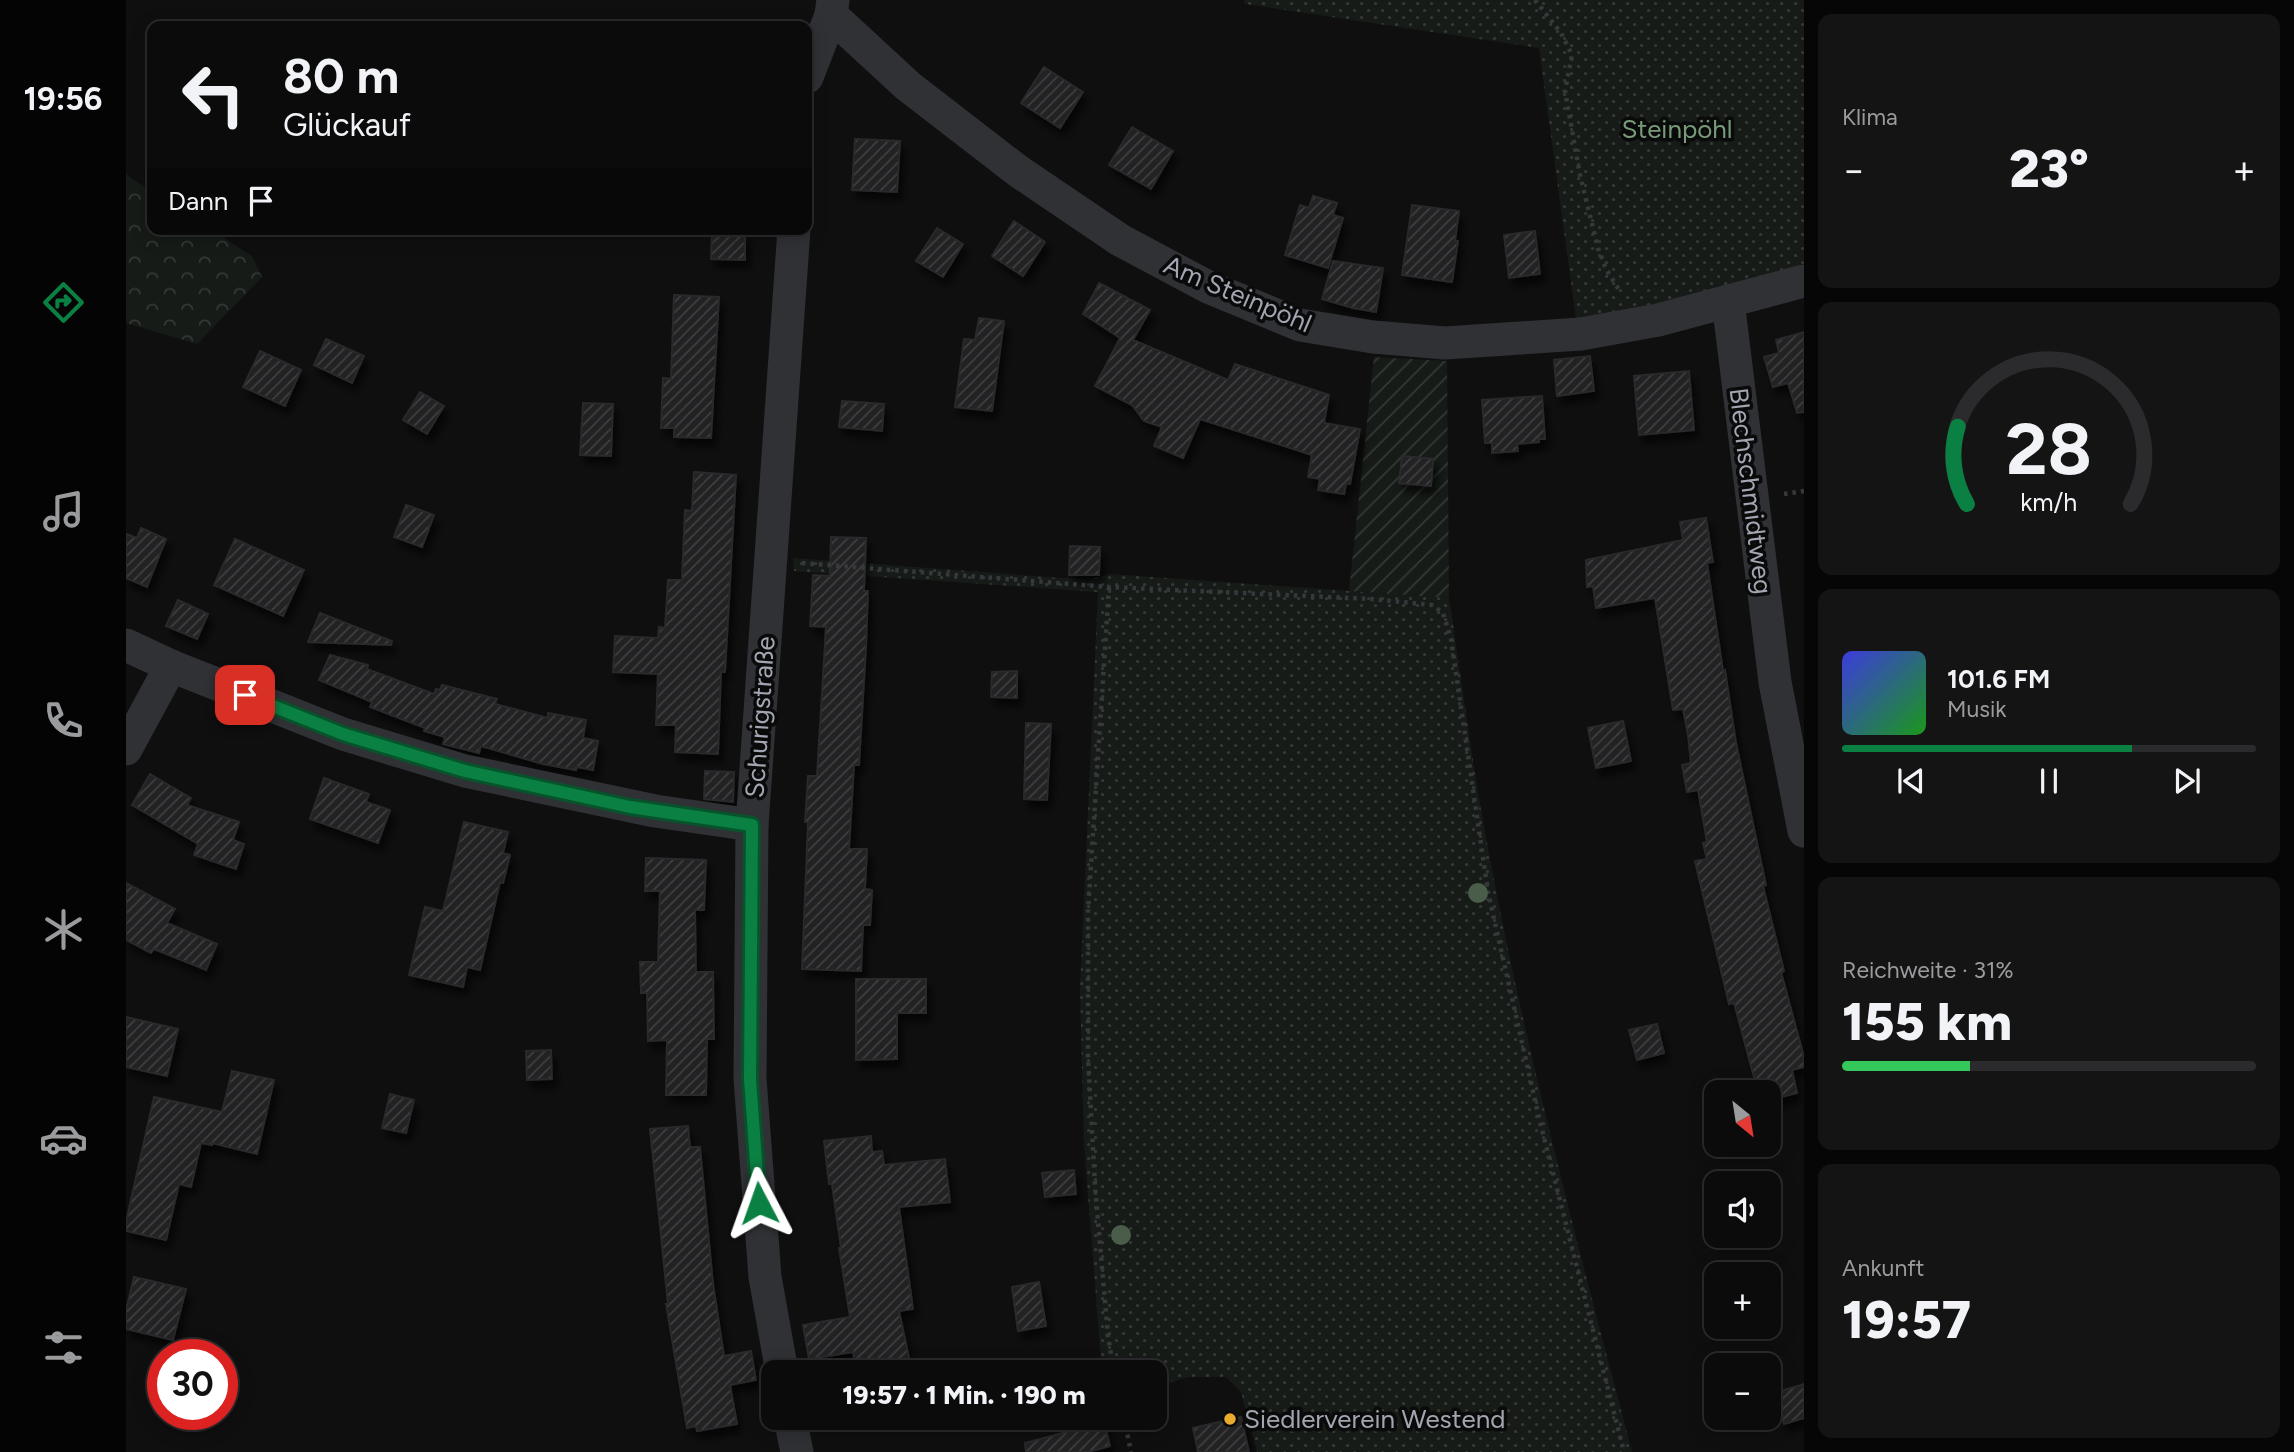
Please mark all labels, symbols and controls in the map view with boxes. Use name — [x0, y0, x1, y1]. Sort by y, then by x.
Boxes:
text: 80 m — [283, 46, 399, 105]
icon: left — [168, 49, 259, 140]
text: 19:56 — [24, 80, 102, 118]
text: Klima — [1842, 103, 1898, 131]
text: Glückauf — [283, 106, 411, 144]
park label: Steinpöhl — [1621, 113, 1733, 145]
text: 23° — [2009, 138, 2089, 200]
text: − — [1842, 147, 1866, 193]
text: + — [2232, 147, 2256, 193]
icon: arrive — [242, 182, 280, 220]
text: Dann — [168, 185, 228, 217]
street label: Am Steinpöhl — [1159, 249, 1317, 339]
icon: directions — [39, 278, 88, 327]
street label: Blechschmidtweg — [1722, 386, 1780, 596]
text: 28 — [2006, 406, 2092, 493]
icon: music — [39, 487, 88, 536]
text: km/h — [2020, 487, 2078, 517]
street label: Schurigstraße — [738, 635, 782, 799]
text: 101.6 FM — [1947, 663, 2050, 695]
pin — [215, 665, 275, 725]
icon: arrive — [226, 676, 264, 714]
text: Musik — [1947, 695, 2007, 723]
icon: phone — [39, 696, 88, 745]
icon: previous — [1892, 762, 1930, 800]
icon: pause — [2030, 762, 2068, 800]
icon: next — [2168, 762, 2206, 800]
icon: climate — [39, 905, 88, 954]
text: Reichweite · 31% — [1842, 956, 2014, 984]
text: 155 km — [1842, 991, 2012, 1053]
north arrow — [1704, 1080, 1782, 1157]
map controls — [1704, 1080, 1781, 1430]
icon: car — [39, 1114, 88, 1163]
position arrow — [722, 1166, 796, 1240]
button: sound — [1704, 1171, 1781, 1248]
text: Ankunft — [1842, 1254, 1924, 1282]
button: + — [1704, 1262, 1781, 1339]
text: 19:57 — [1842, 1289, 1971, 1351]
icon: filters — [39, 1323, 88, 1372]
speed limit sign: 30 — [147, 1339, 238, 1430]
button: − — [1704, 1353, 1781, 1430]
text: 19:57 · 1 Min. · 190 m — [842, 1379, 1086, 1411]
place label: Siedlerverein Westend — [1244, 1403, 1505, 1435]
marker: Siedlerverein Westend — [1222, 1411, 1238, 1427]

